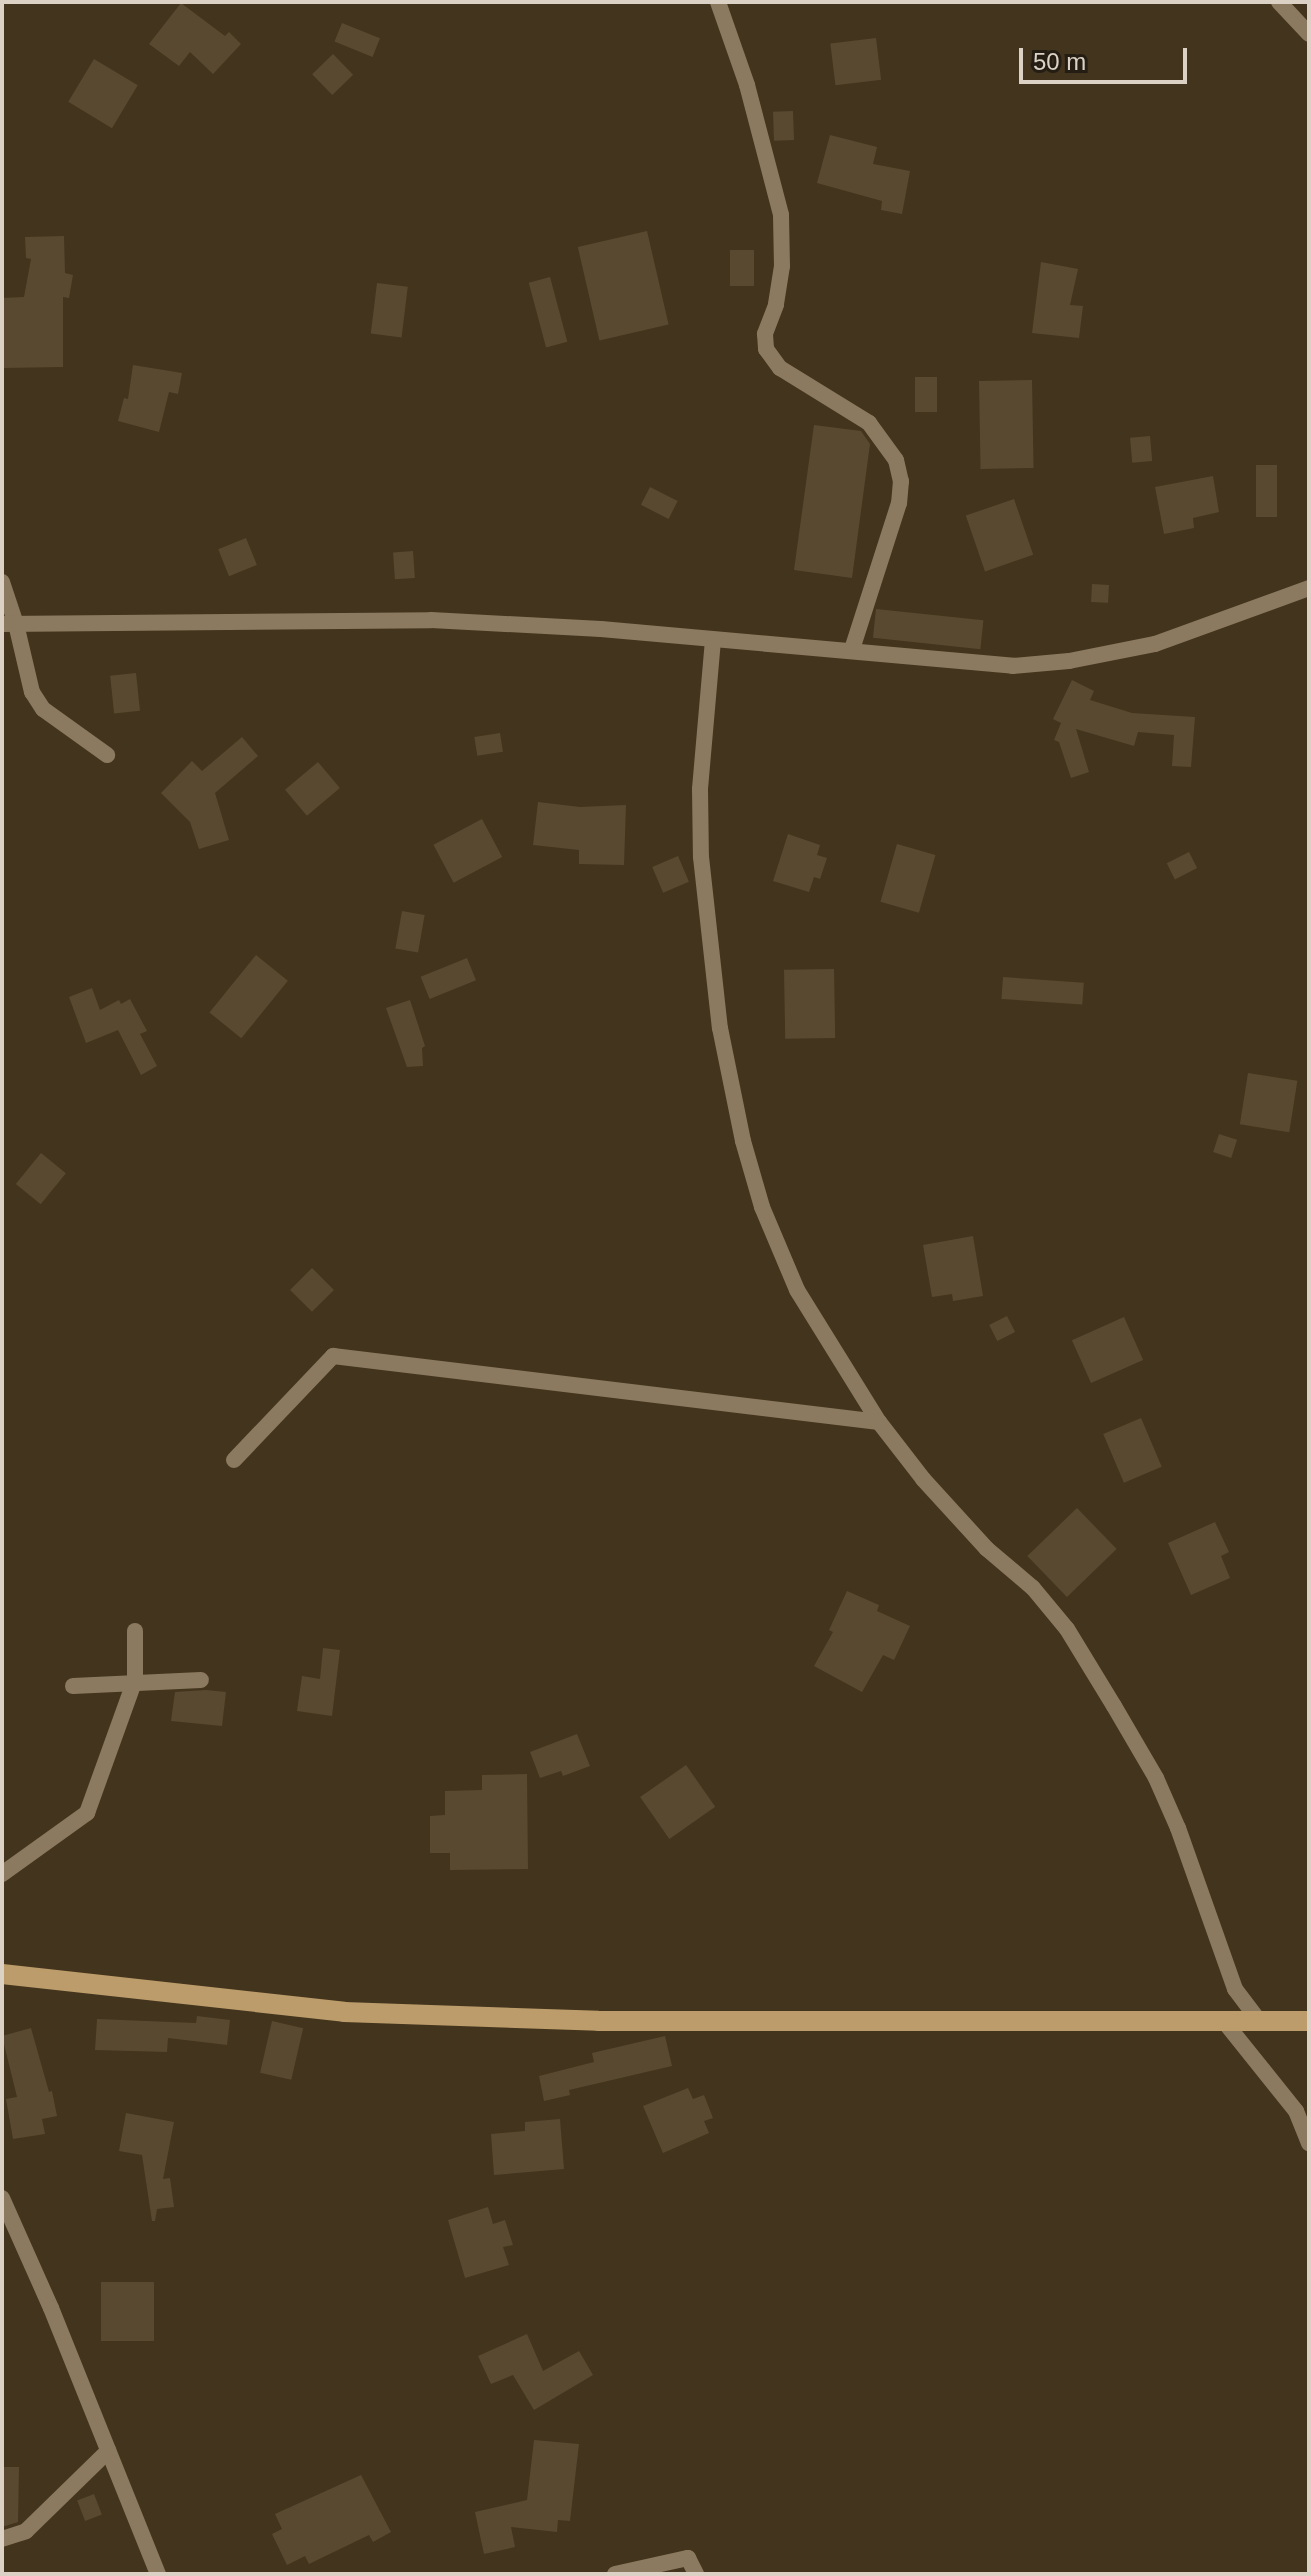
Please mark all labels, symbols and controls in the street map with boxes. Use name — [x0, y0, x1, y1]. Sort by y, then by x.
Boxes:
scale bar — [1023, 32, 1191, 82]
text: 50 m — [1033, 48, 1086, 75]

